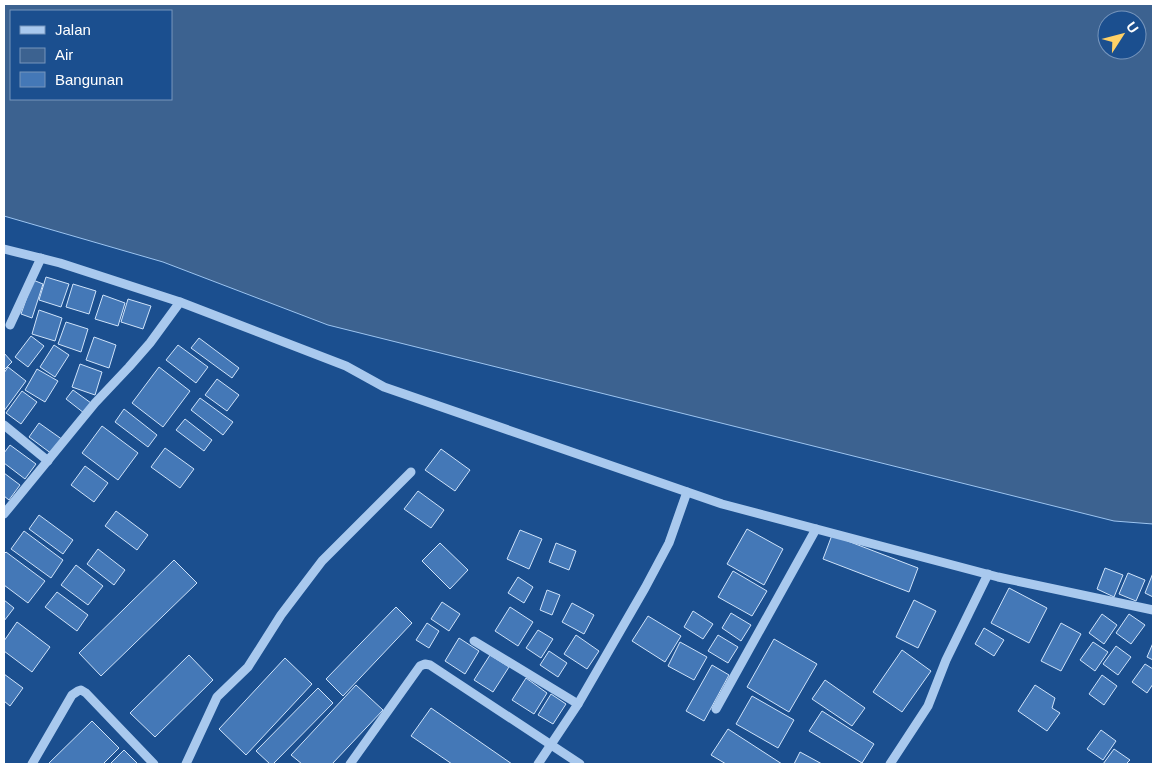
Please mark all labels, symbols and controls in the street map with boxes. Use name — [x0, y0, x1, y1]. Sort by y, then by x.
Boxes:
legend — [10, 10, 172, 100]
north arrow — [1097, 10, 1147, 60]
text: U — [1123, 19, 1142, 36]
text: Jalan — [55, 21, 91, 38]
text: Air — [55, 46, 73, 63]
text: Bangunan — [55, 71, 123, 88]

